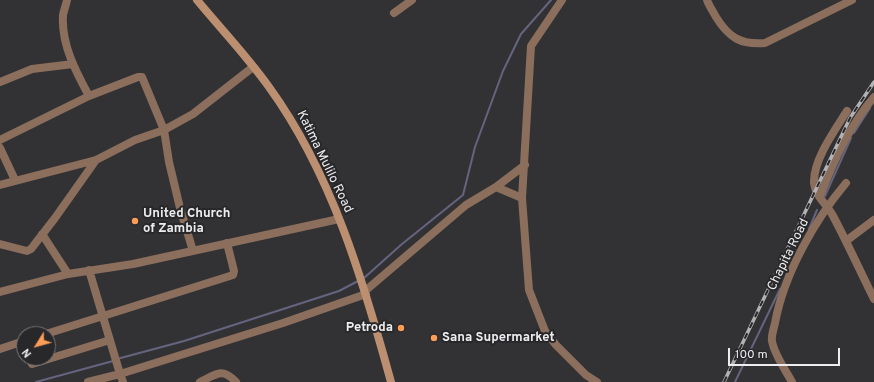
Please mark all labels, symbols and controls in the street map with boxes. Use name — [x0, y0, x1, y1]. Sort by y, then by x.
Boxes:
street label: Katima Mulilo Road — [292, 108, 356, 216]
place label: United Church of Zambia — [143, 206, 230, 237]
marker: United Church of Zambia — [130, 216, 140, 226]
street label: Chapita Road — [765, 216, 813, 294]
place label: Petroda — [346, 320, 393, 336]
marker: Petroda — [396, 323, 406, 333]
north arrow — [16, 326, 56, 366]
place label: Sana Supermarket — [442, 330, 555, 346]
marker: Sana Supermarket — [429, 333, 439, 343]
scale bar — [730, 340, 842, 366]
text: N — [19, 345, 35, 360]
text: 100 m — [735, 347, 768, 363]

